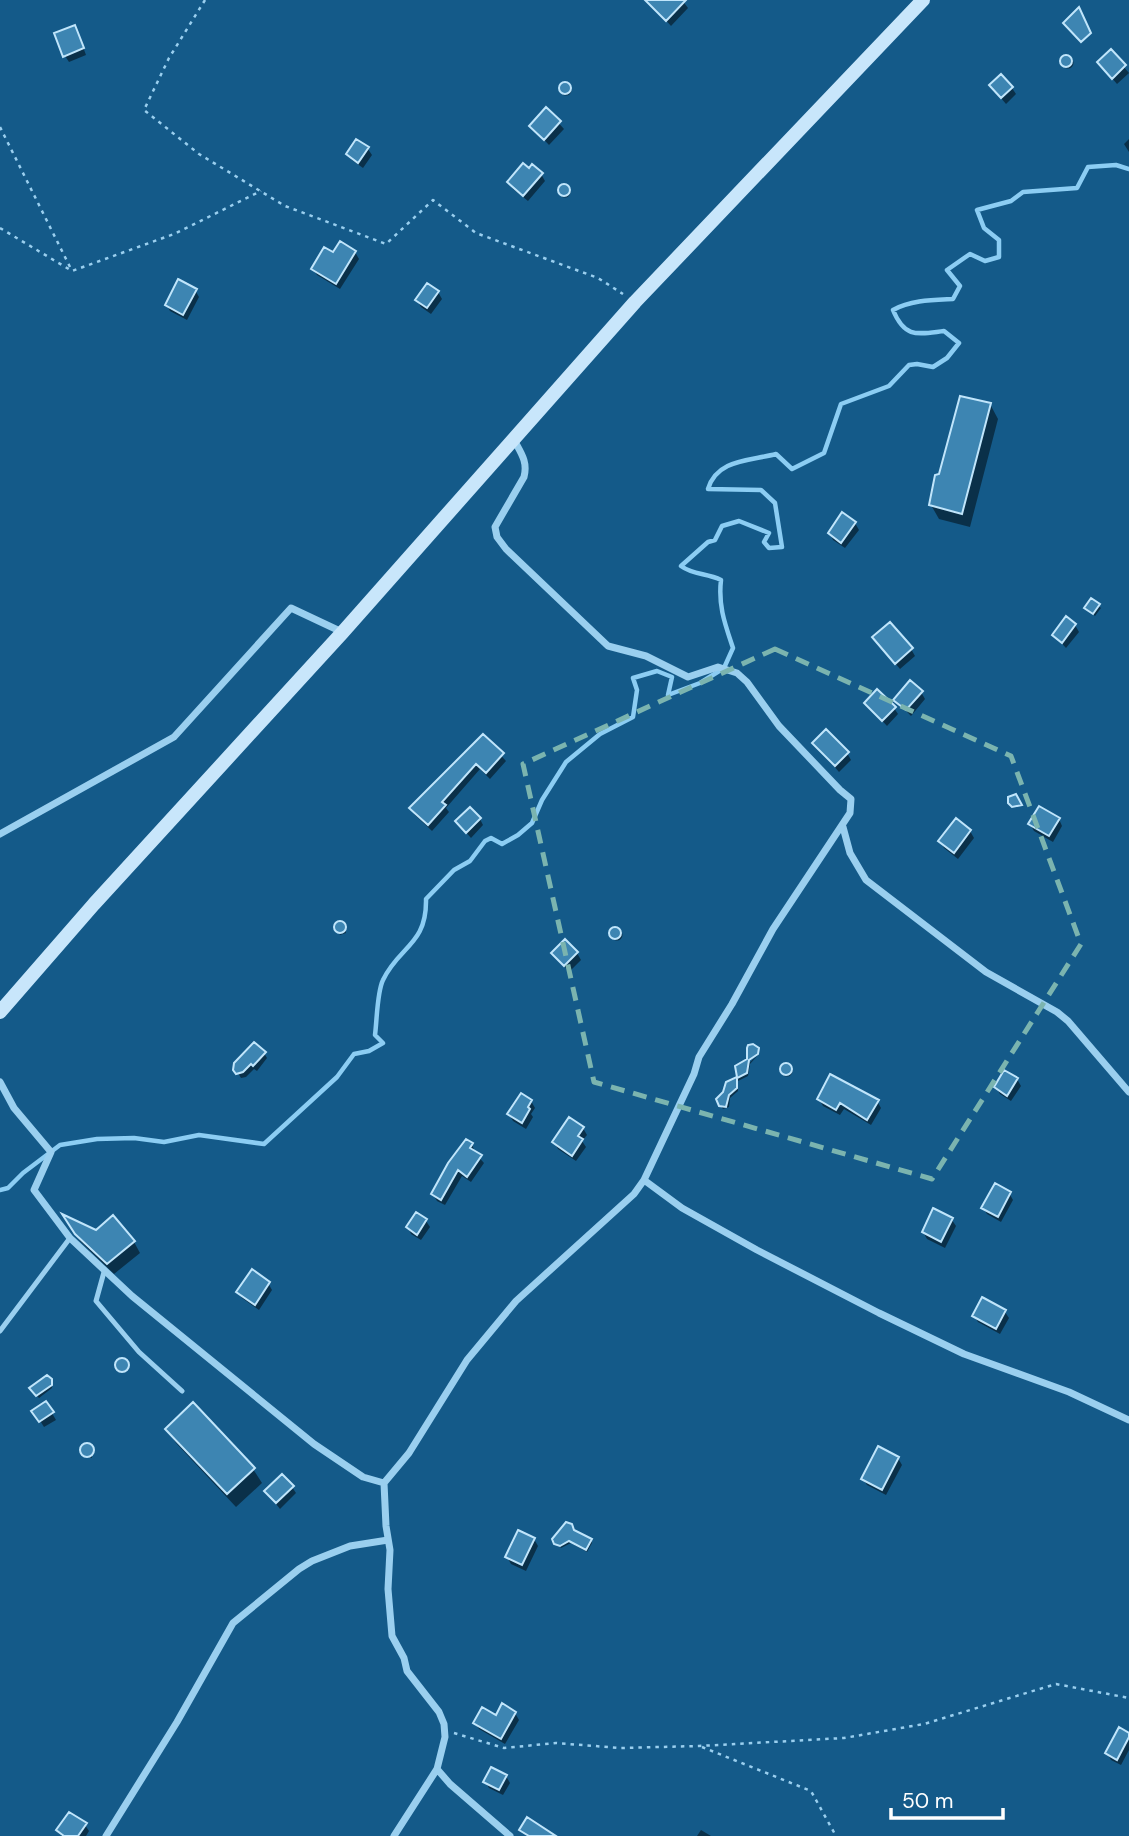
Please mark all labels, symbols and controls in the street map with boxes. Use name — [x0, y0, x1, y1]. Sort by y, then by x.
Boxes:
scale bar — [891, 1776, 1003, 1820]
text: 50 m — [902, 1787, 953, 1815]

